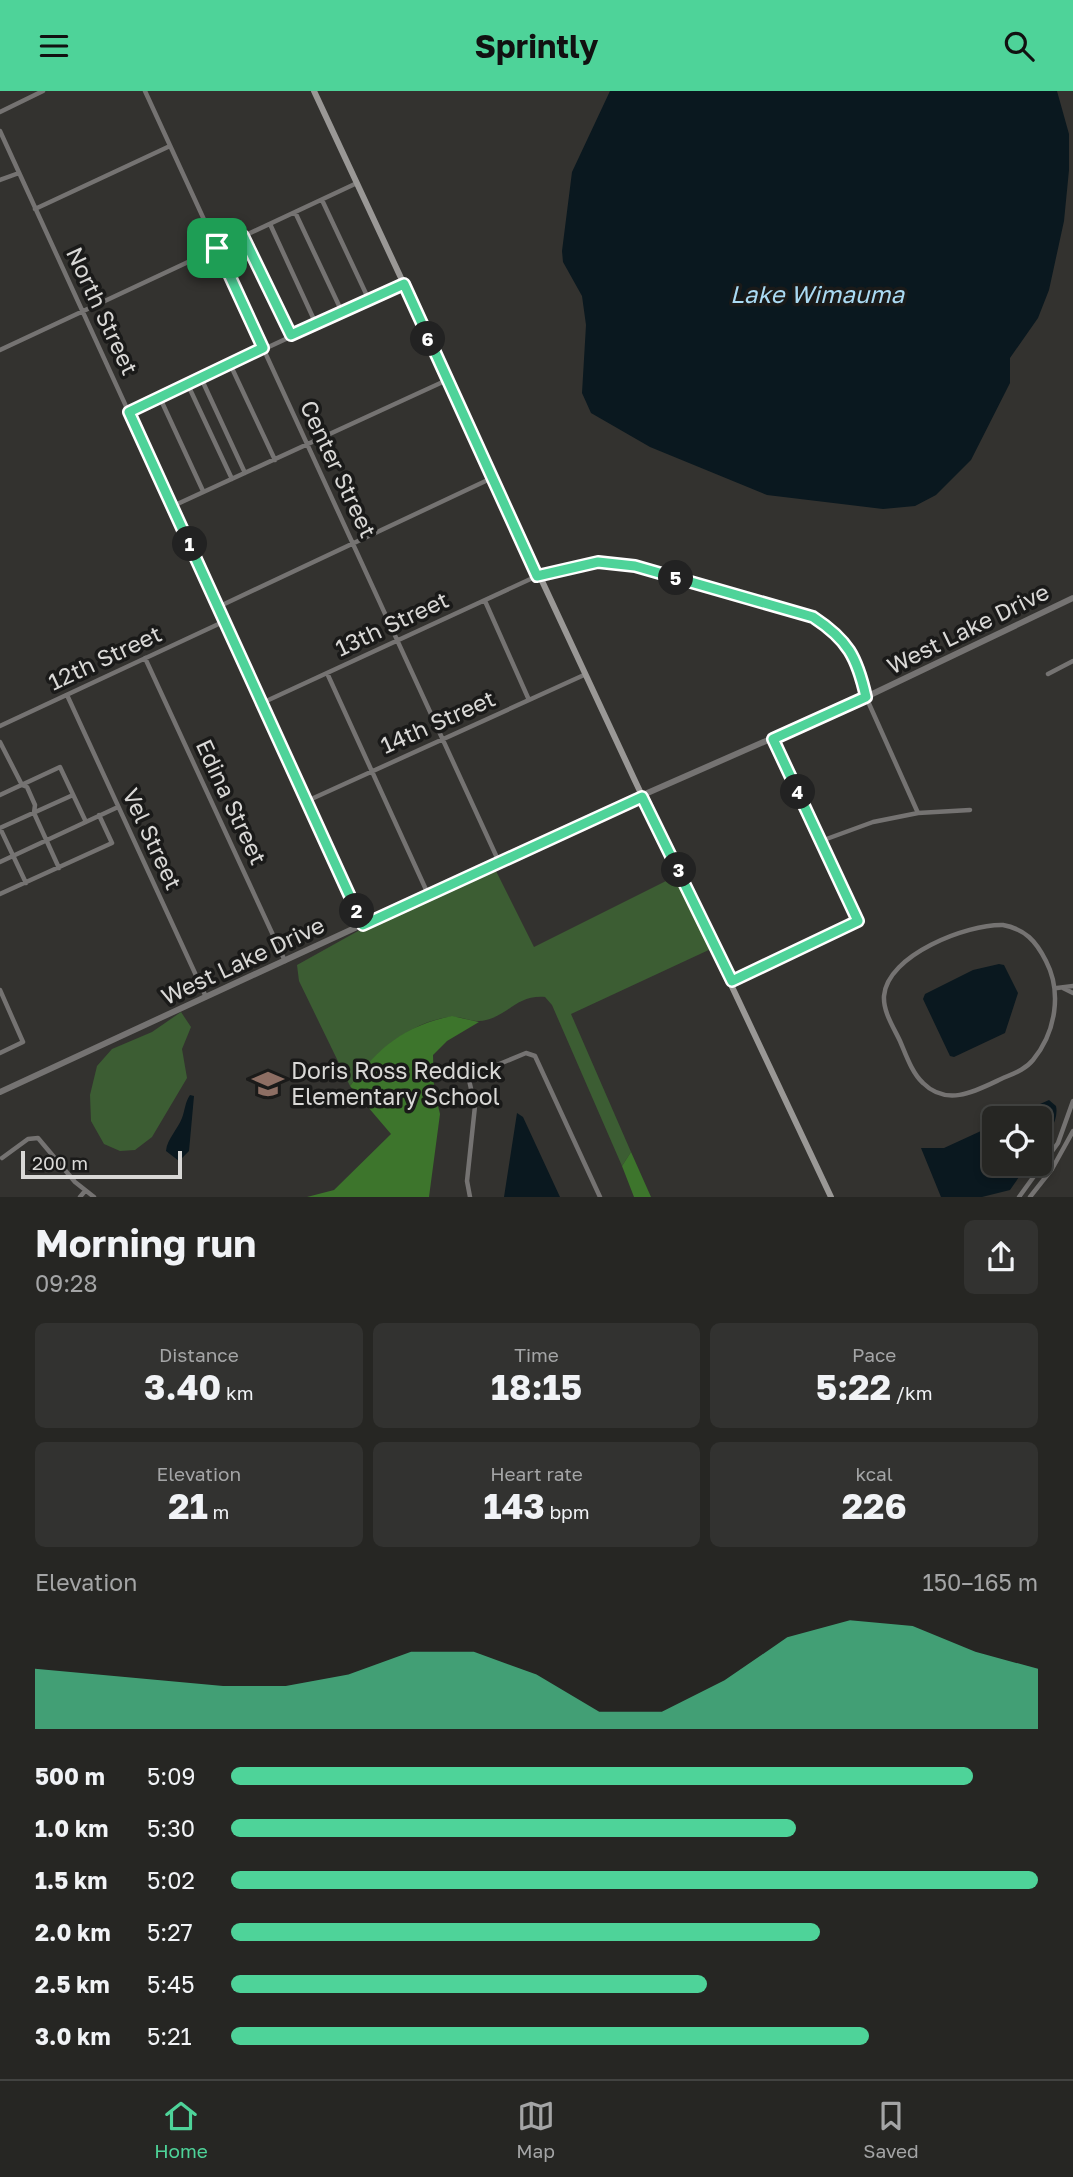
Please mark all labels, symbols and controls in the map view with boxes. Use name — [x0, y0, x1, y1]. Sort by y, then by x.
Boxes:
icon: menu — [35, 27, 73, 65]
text: Sprintly — [475, 27, 598, 65]
icon: search — [1000, 27, 1038, 65]
pin — [187, 218, 247, 278]
icon: arrive — [198, 229, 236, 267]
street label: North Street — [61, 242, 145, 379]
water label: Lake Wimauma — [730, 279, 905, 308]
pin: 6 — [410, 321, 446, 357]
text: 6 — [421, 327, 434, 350]
street label: Center Street — [295, 395, 383, 542]
pin: 1 — [172, 526, 208, 561]
text: 1 — [185, 532, 194, 555]
pin: 5 — [658, 561, 694, 595]
text: 5 — [670, 566, 681, 589]
street label: West Lake Drive — [882, 577, 1053, 679]
street label: 13th Street — [330, 585, 453, 662]
street label: 12th Street — [44, 619, 166, 695]
street label: 14th Street — [376, 683, 499, 759]
street label: Edina Street — [191, 734, 273, 869]
pin: 4 — [780, 775, 816, 809]
text: 4 — [792, 780, 803, 803]
street label: Vel Street — [117, 783, 189, 894]
pin: 3 — [662, 853, 696, 887]
text: 3 — [673, 858, 684, 881]
pin: 2 — [340, 893, 374, 929]
text: 2 — [351, 899, 362, 922]
street label: West Lake Drive — [157, 910, 329, 1010]
place label: Doris Ross Reddick Elementary School — [291, 1056, 502, 1110]
school or university icon: Doris Ross Reddick Elementary School — [251, 1067, 285, 1101]
map controls — [982, 1106, 1052, 1176]
button: locate — [982, 1106, 1052, 1176]
scale bar — [21, 1148, 182, 1180]
text: 200 m — [32, 1151, 88, 1174]
text: Morning run — [35, 1220, 256, 1265]
button: share — [964, 1220, 1038, 1294]
text: 09:28 — [35, 1269, 97, 1297]
text: Distance — [159, 1343, 239, 1366]
text: Time — [514, 1343, 559, 1366]
text: Pace — [852, 1343, 896, 1366]
text: 3.40 — [144, 1366, 221, 1408]
text: 18:15 — [491, 1366, 582, 1408]
text: 5:22 — [816, 1366, 891, 1408]
text: km — [221, 1381, 254, 1404]
text: /km — [891, 1381, 933, 1404]
text: Elevation — [157, 1462, 241, 1485]
text: Heart rate — [490, 1462, 583, 1485]
text: kcal — [855, 1462, 893, 1485]
text: 21 — [168, 1485, 208, 1527]
text: 143 — [483, 1485, 545, 1527]
text: 226 — [842, 1485, 907, 1527]
text: m — [208, 1500, 229, 1523]
text: bpm — [545, 1500, 590, 1523]
text: Elevation — [35, 1568, 137, 1596]
text: 150–165 m — [923, 1568, 1038, 1596]
text: 500 m — [35, 1762, 105, 1790]
text: 5:09 — [147, 1762, 195, 1790]
text: 1.0 km — [35, 1814, 108, 1842]
text: 5:30 — [147, 1814, 195, 1842]
text: 1.5 km — [35, 1866, 107, 1894]
text: 5:02 — [147, 1866, 195, 1894]
text: 2.0 km — [35, 1918, 111, 1946]
text: 5:27 — [147, 1918, 193, 1946]
text: 2.5 km — [35, 1970, 110, 1998]
text: 5:45 — [147, 1970, 195, 1998]
text: 3.0 km — [35, 2022, 111, 2050]
text: 5:21 — [147, 2022, 192, 2050]
tab: Home — [154, 2097, 208, 2162]
tab: Map — [516, 2097, 555, 2162]
tab: Saved — [863, 2097, 919, 2162]

